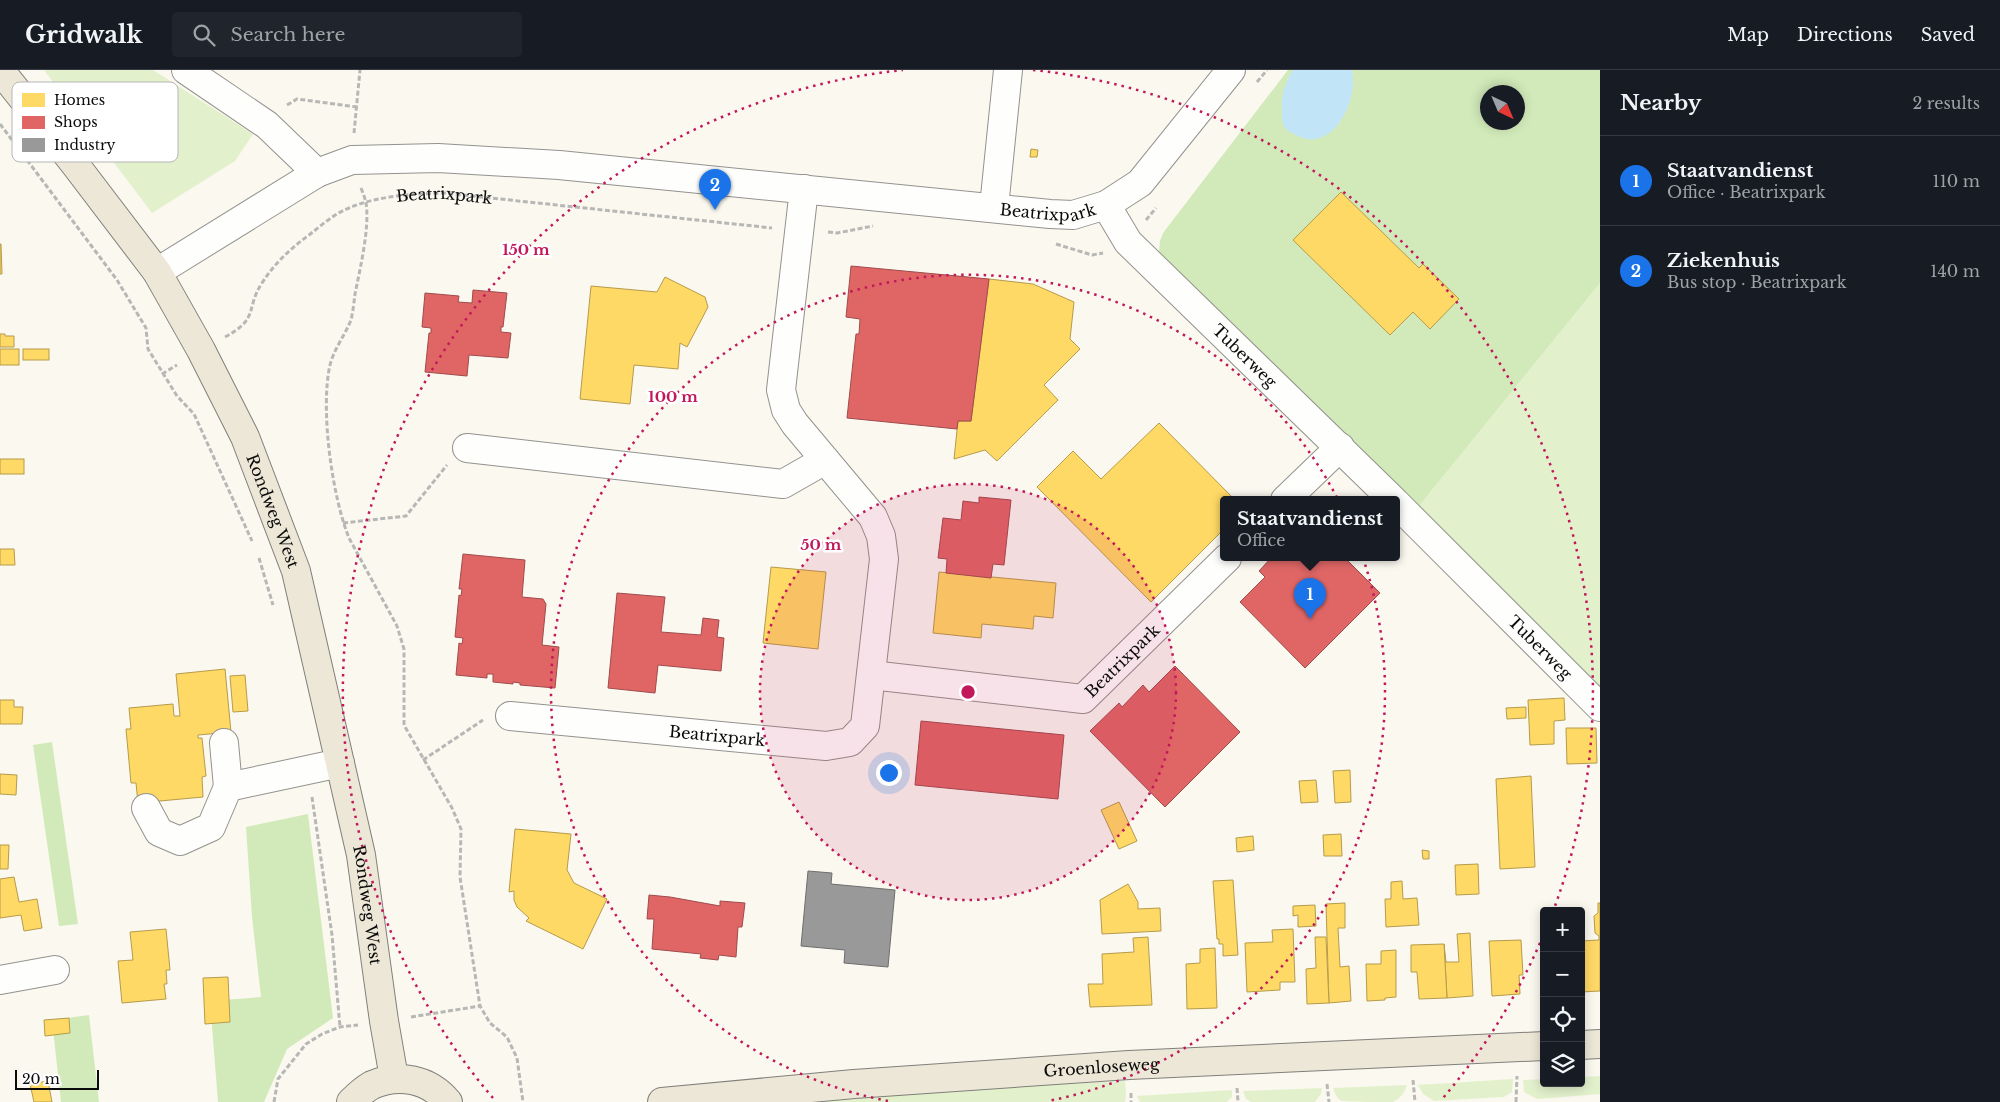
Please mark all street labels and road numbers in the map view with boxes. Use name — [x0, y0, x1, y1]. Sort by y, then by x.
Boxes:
street label: Beatrixpark — [395, 183, 493, 208]
street label: Beatrixpark — [999, 199, 1098, 226]
street label: Tuberweg — [1208, 320, 1281, 392]
street label: Rondweg West — [242, 451, 304, 571]
street label: Tuberweg — [1504, 611, 1577, 684]
street label: Beatrixpark — [1081, 620, 1164, 702]
street label: Beatrixpark — [668, 721, 766, 750]
street label: Rondweg West — [349, 843, 386, 966]
street label: Groenloseweg — [1043, 1054, 1160, 1081]

